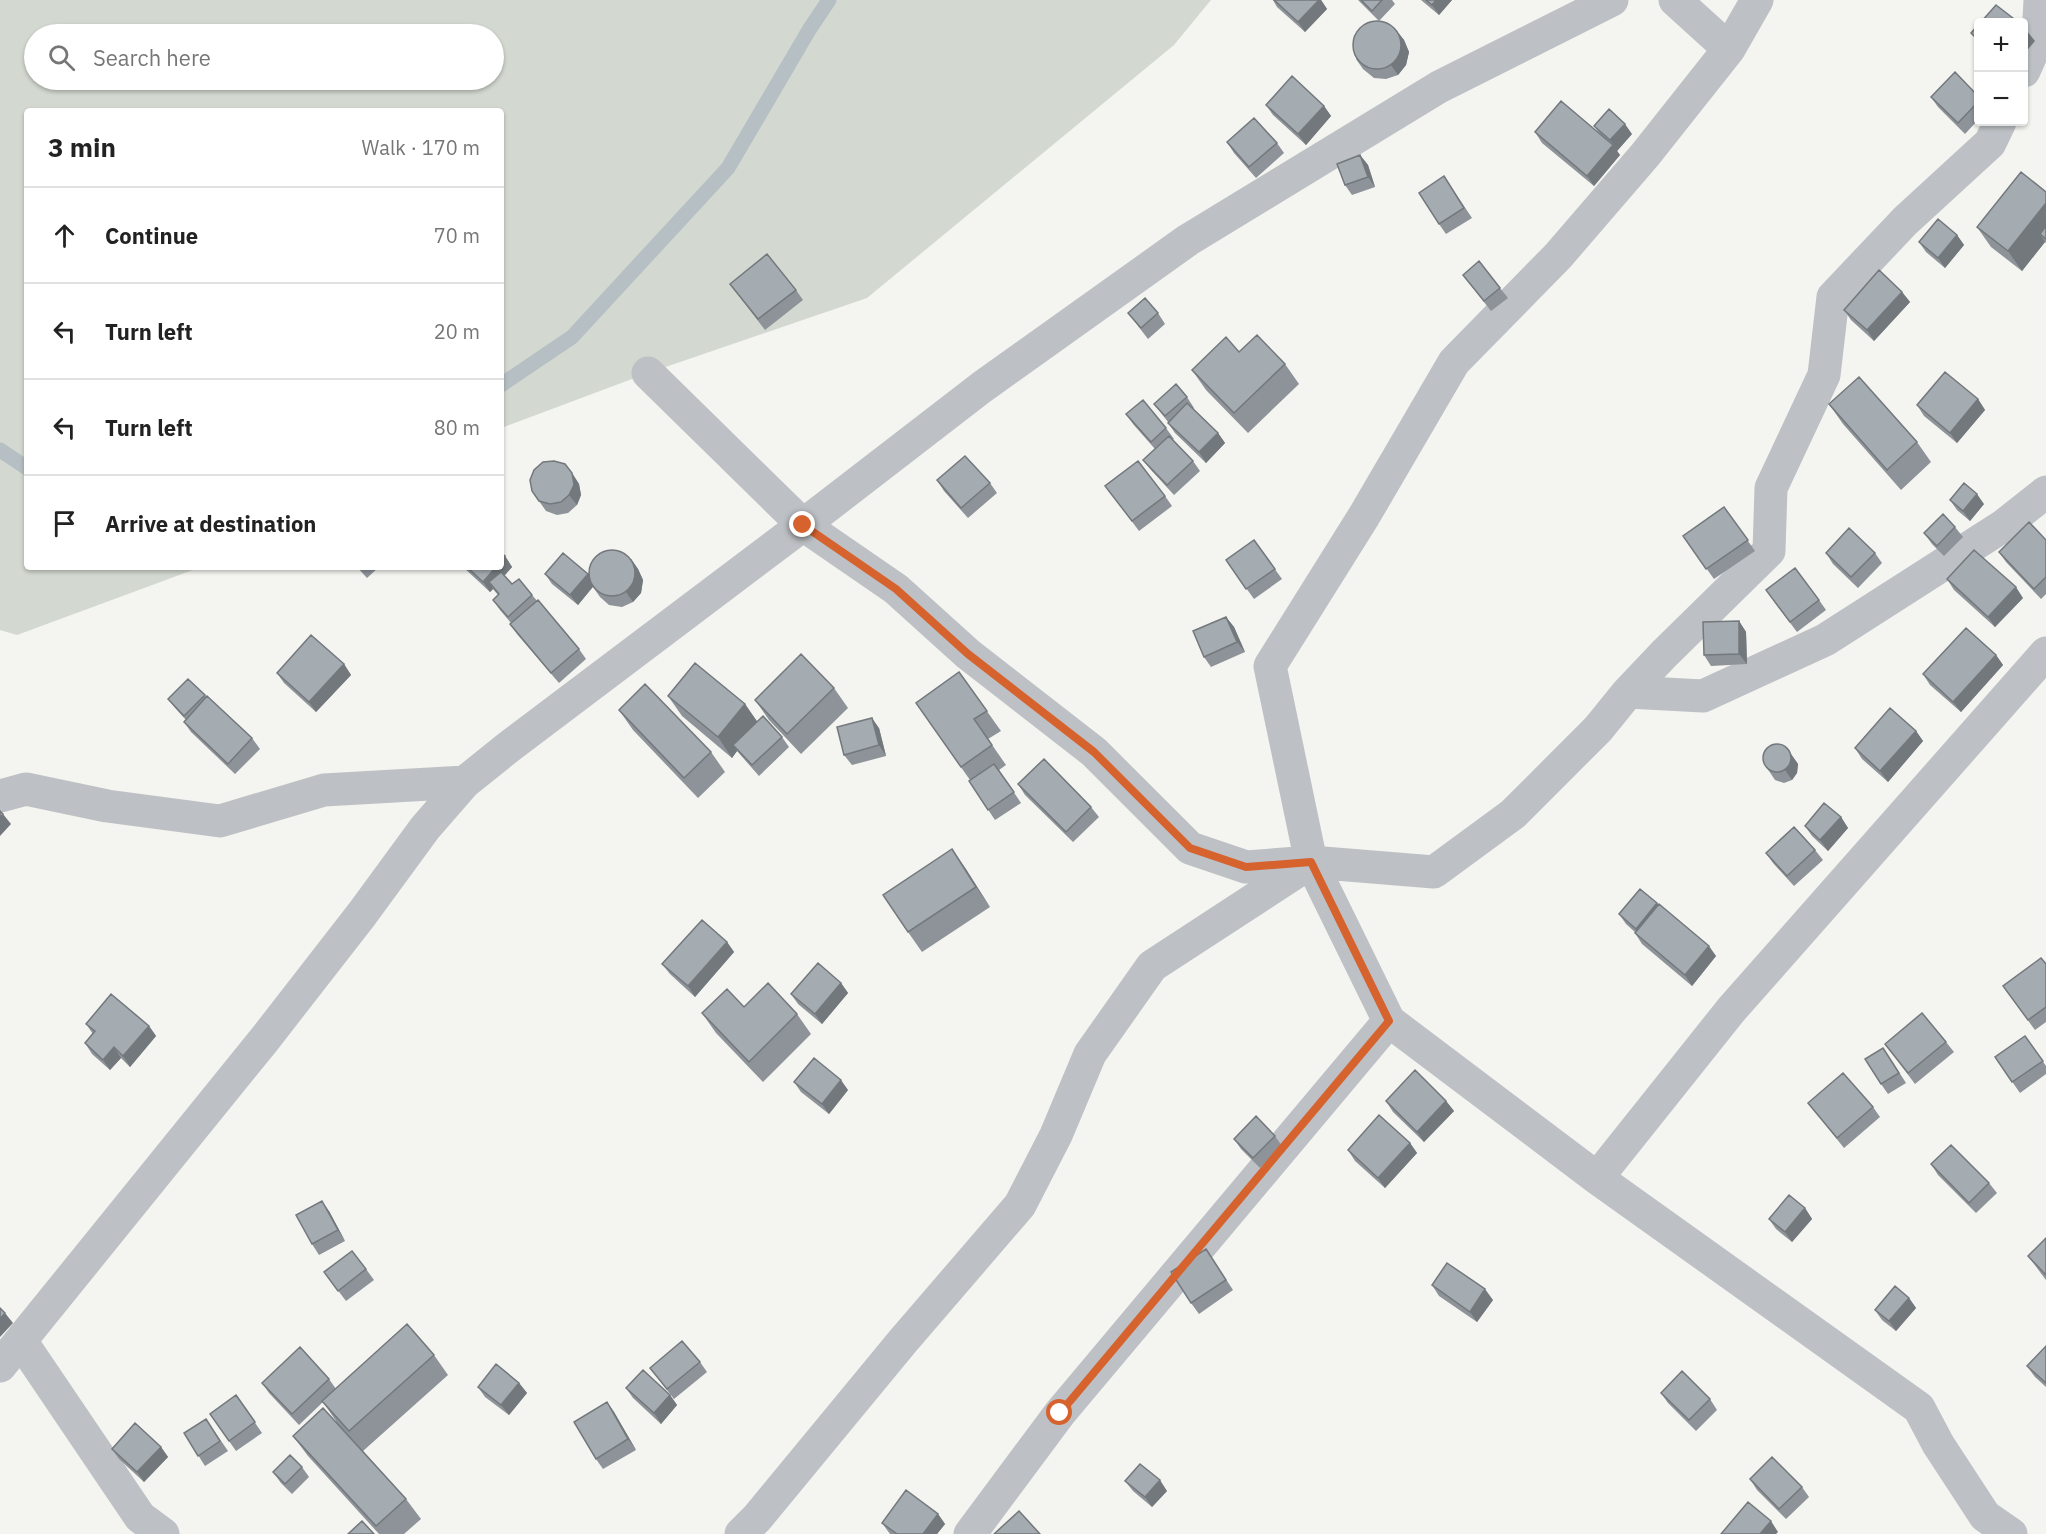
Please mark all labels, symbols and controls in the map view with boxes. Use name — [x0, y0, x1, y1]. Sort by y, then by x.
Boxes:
map controls — [1974, 18, 2028, 126]
button: + — [1974, 18, 2028, 72]
search box — [24, 24, 504, 90]
icon: search — [45, 41, 78, 74]
text: Search here — [93, 43, 211, 72]
button: − — [1974, 72, 2028, 126]
text: 3 min — [48, 130, 116, 164]
text: Walk · 170 m — [362, 134, 480, 161]
icon: ahead — [48, 219, 81, 252]
text: Continue — [105, 221, 198, 250]
text: 70 m — [434, 222, 480, 249]
icon: left — [48, 315, 81, 348]
text: Turn left — [105, 317, 193, 346]
text: 20 m — [434, 318, 480, 345]
icon: left — [48, 411, 81, 444]
text: Turn left — [105, 413, 193, 442]
text: 80 m — [434, 414, 480, 441]
icon: arrive — [48, 507, 81, 540]
text: Arrive at destination — [105, 509, 316, 538]
route end — [789, 511, 815, 537]
route start — [1046, 1399, 1072, 1425]

